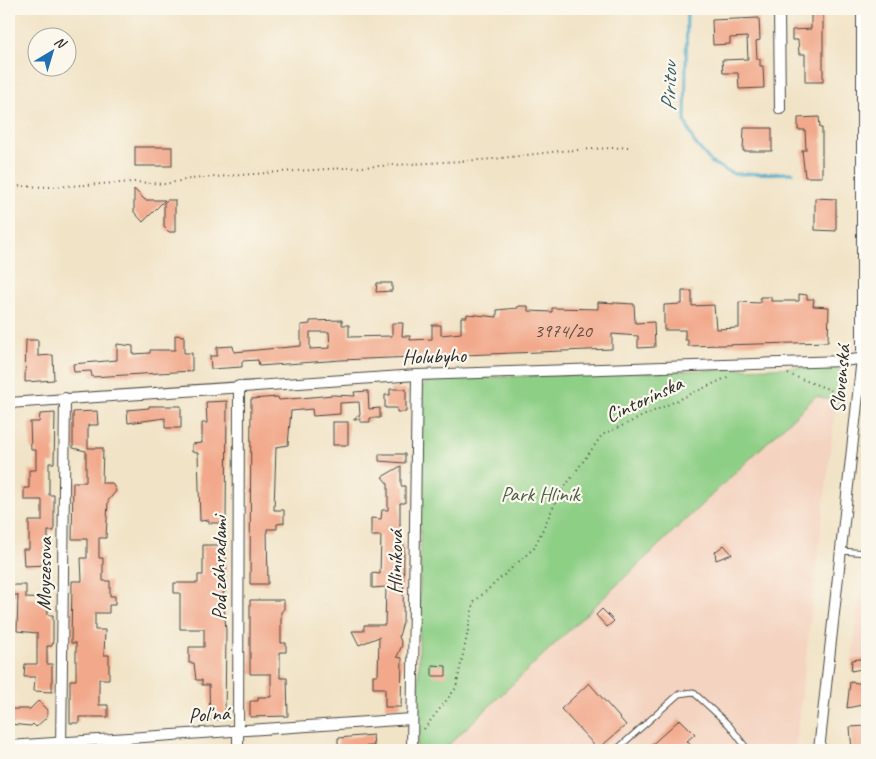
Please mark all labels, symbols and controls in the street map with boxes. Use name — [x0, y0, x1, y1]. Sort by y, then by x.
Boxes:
north arrow — [28, 28, 78, 78]
text: N — [51, 33, 70, 53]
water label: Piritov — [655, 59, 683, 112]
house number: 3974/20 — [534, 319, 593, 343]
street label: Holubyho — [402, 342, 468, 370]
street label: Slovenská — [824, 342, 856, 414]
street label: Cintorínska — [601, 369, 689, 428]
park label: Park Hliník — [501, 481, 582, 507]
street label: Pod záhradami — [206, 513, 232, 620]
street label: Hliníková — [381, 528, 409, 594]
street label: Moyzesova — [30, 535, 58, 611]
street label: Poľná — [187, 699, 232, 728]

